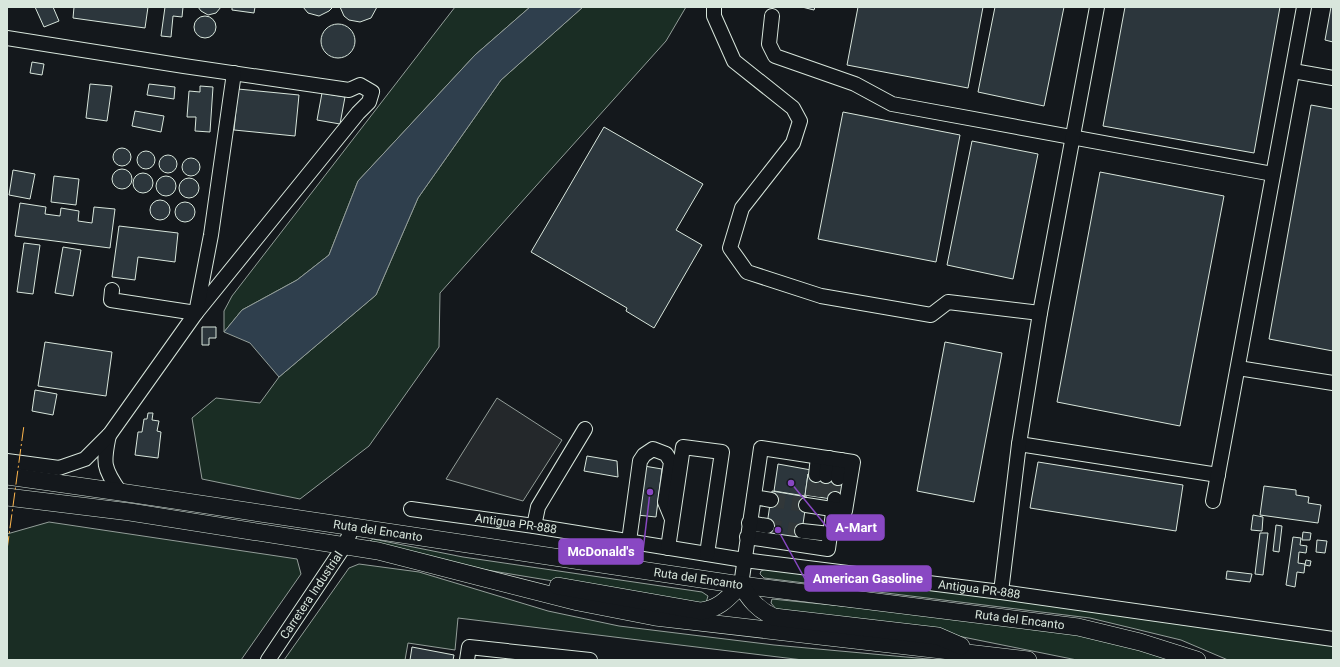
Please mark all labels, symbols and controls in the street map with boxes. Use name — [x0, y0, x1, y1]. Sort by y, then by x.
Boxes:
street label: Antigua PR-888 — [474, 511, 558, 537]
callout: A-Mart — [827, 515, 884, 540]
street label: Ruta del Encanto — [332, 517, 424, 544]
text: A-Mart — [835, 520, 877, 535]
callout: McDonald's — [559, 539, 643, 564]
text: McDonald's — [567, 544, 635, 559]
street label: Carretera Industrial — [277, 549, 346, 642]
street label: Ruta del Encanto — [653, 565, 744, 592]
callout: American Gasoline — [805, 566, 931, 591]
text: American Gasoline — [813, 571, 923, 586]
street label: Antigua PR-888 — [937, 577, 1022, 602]
street label: Ruta del Encanto — [974, 607, 1066, 632]

